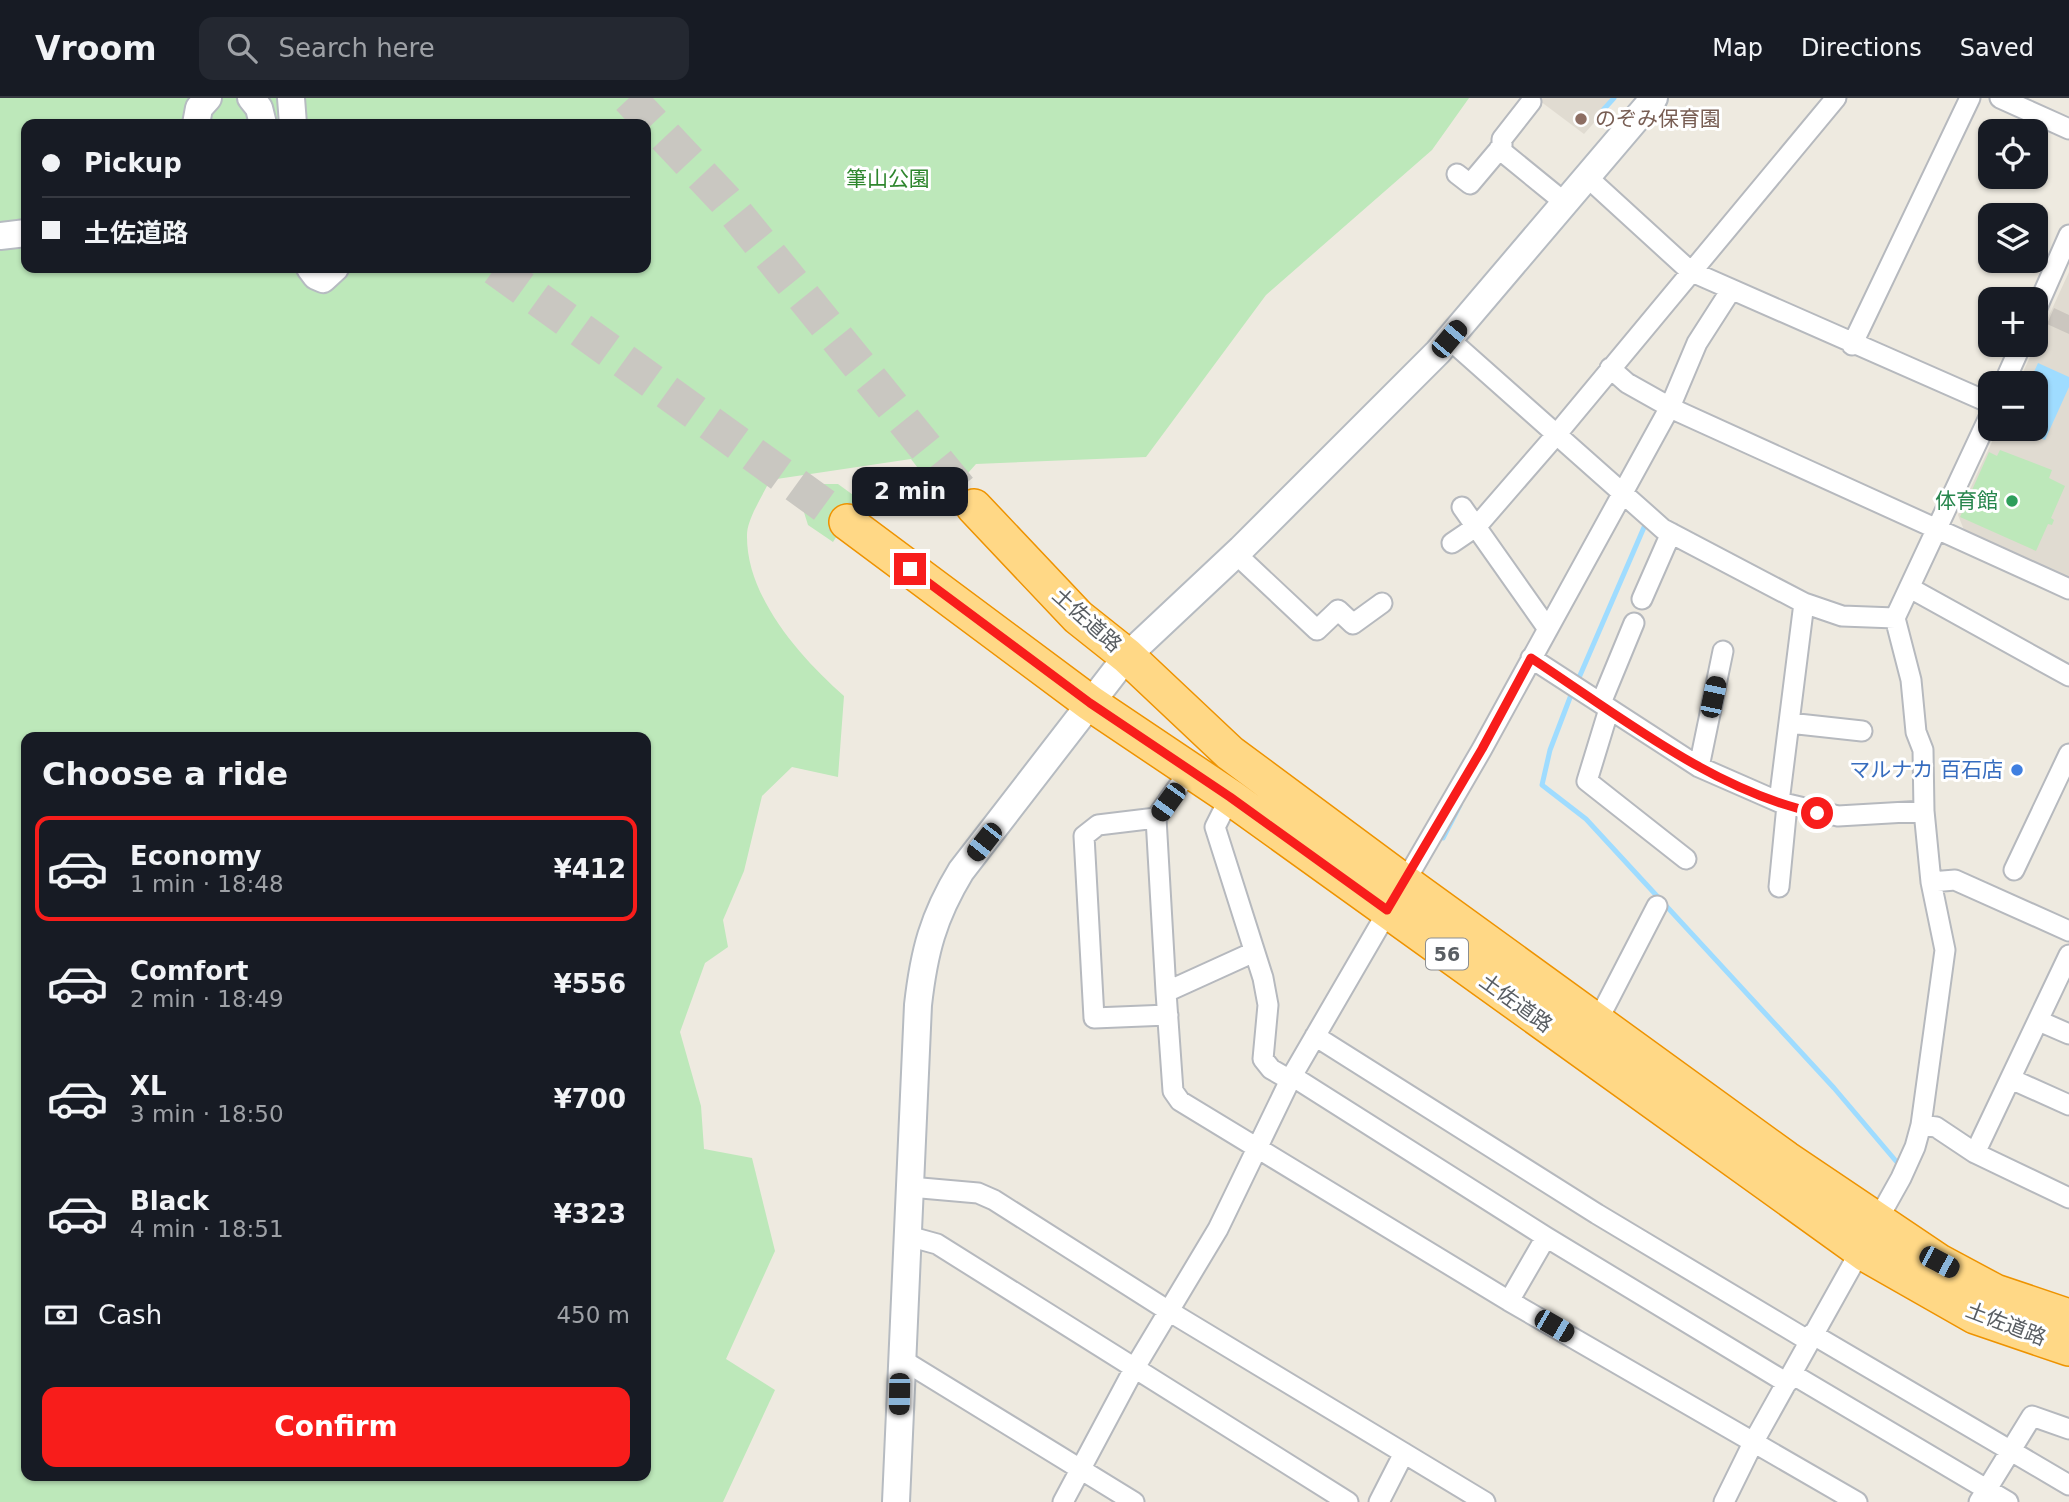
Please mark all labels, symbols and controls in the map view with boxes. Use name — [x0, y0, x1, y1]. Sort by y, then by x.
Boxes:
search box — [199, 17, 689, 80]
text: Vroom — [35, 29, 157, 68]
icon: search — [223, 29, 261, 67]
text: Search here — [279, 33, 435, 63]
text: Map — [1712, 34, 1763, 62]
text: Directions — [1801, 34, 1922, 62]
text: Saved — [1960, 34, 2034, 62]
place label: のぞみ保育園 — [1595, 107, 1721, 131]
marker: のぞみ保育園 — [1573, 111, 1589, 127]
map controls — [1978, 119, 2048, 441]
button: locate — [1978, 119, 2048, 189]
text: Pickup — [84, 148, 182, 178]
park label: 筆山公園 — [846, 167, 930, 191]
button: layers — [1978, 203, 2048, 273]
text: 土佐道路 — [84, 218, 188, 248]
button: + — [1978, 287, 2048, 357]
car — [1428, 316, 1471, 362]
button: − — [1978, 371, 2048, 441]
callout: 2 min — [852, 468, 968, 517]
text: 2 min — [874, 478, 946, 504]
place label: 体育館 — [1935, 489, 1998, 513]
marker: 体育館 — [2004, 493, 2020, 509]
route end — [894, 553, 926, 585]
street label: 土佐道路 — [1048, 583, 1126, 657]
car — [1699, 674, 1728, 720]
text: Choose a ride — [42, 755, 288, 793]
place label: マルナカ 百石店 — [1849, 758, 2003, 782]
marker: マルナカ 百石店 — [2009, 762, 2025, 778]
car — [1148, 779, 1189, 825]
route start — [1801, 797, 1833, 829]
car — [963, 819, 1006, 865]
icon: car — [46, 837, 109, 900]
text: Economy — [130, 841, 261, 871]
text: ¥412 — [554, 854, 626, 884]
text: 1 min · 18:48 — [130, 871, 284, 897]
road number: 56 — [1426, 939, 1468, 970]
icon: car — [46, 952, 109, 1015]
text: Comfort — [130, 956, 248, 986]
text: ¥556 — [554, 969, 626, 999]
street label: 土佐道路 — [1475, 969, 1557, 1037]
text: 2 min · 18:49 — [130, 986, 284, 1012]
icon: car — [46, 1067, 109, 1130]
text: XL — [130, 1071, 167, 1101]
text: ¥700 — [554, 1084, 626, 1114]
text: 3 min · 18:50 — [130, 1101, 284, 1127]
icon: car — [46, 1182, 109, 1245]
text: Black — [130, 1186, 209, 1216]
text: ¥323 — [554, 1199, 626, 1229]
text: 4 min · 18:51 — [130, 1216, 284, 1242]
car — [1916, 1243, 1963, 1281]
icon: cash — [42, 1296, 80, 1334]
street label: 土佐道路 — [1962, 1298, 2050, 1350]
text: Cash — [98, 1300, 162, 1330]
text: 450 m — [556, 1302, 630, 1328]
car — [1531, 1306, 1578, 1346]
car — [889, 1373, 910, 1415]
button: Confirm — [42, 1387, 630, 1467]

